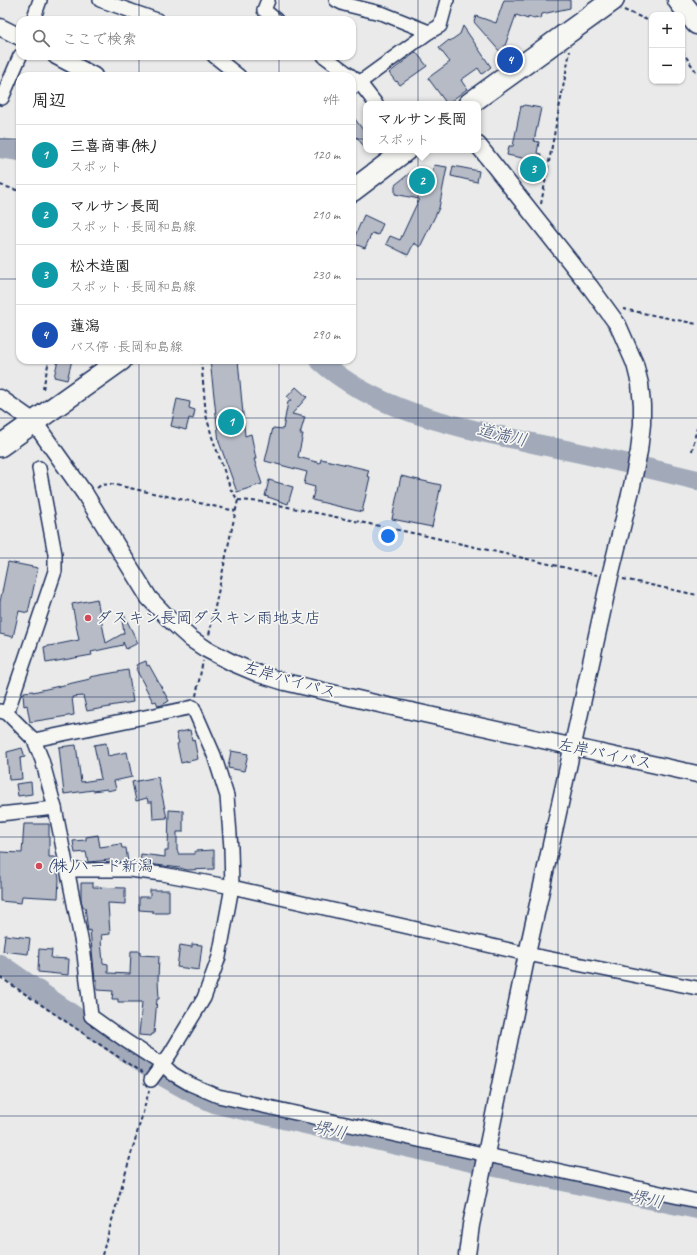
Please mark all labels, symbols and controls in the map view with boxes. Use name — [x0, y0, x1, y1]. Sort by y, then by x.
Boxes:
map controls — [649, 12, 685, 84]
button: + — [649, 12, 685, 48]
search box — [16, 16, 356, 60]
icon: search — [30, 27, 52, 49]
text: ここで検索 — [62, 30, 137, 49]
pin: 4 — [497, 45, 523, 75]
button: − — [649, 48, 685, 84]
text: 周辺 — [32, 90, 66, 111]
text: 4件 — [321, 92, 340, 108]
popup — [363, 101, 481, 153]
text: マルサン長岡 — [377, 110, 467, 129]
text: スポット — [377, 132, 429, 148]
text: 三喜商事(株) — [70, 137, 155, 156]
text: 1 — [42, 147, 48, 163]
text: 120 m — [312, 147, 340, 163]
pin: 3 — [520, 154, 546, 184]
text: スポット — [70, 159, 122, 175]
pin: 2 — [409, 166, 435, 196]
text: マルサン長岡 — [70, 197, 160, 216]
text: 2 — [42, 207, 48, 223]
text: 210 m — [312, 207, 340, 223]
text: スポット · 長岡和島線 — [70, 219, 196, 235]
text: 松木造園 — [70, 257, 130, 276]
text: 3 — [42, 267, 48, 283]
text: 230 m — [312, 267, 340, 283]
text: スポット · 長岡和島線 — [70, 279, 196, 295]
text: 蓮潟 — [70, 317, 100, 336]
text: 4 — [42, 327, 48, 343]
text: 290 m — [312, 327, 340, 343]
text: バス停 · 長岡和島線 — [70, 339, 183, 355]
pin: 1 — [218, 407, 244, 437]
water label: 道満川 — [475, 419, 529, 451]
your location — [378, 526, 398, 546]
place label: ダスキン長岡ダスキン雨地支店 — [96, 608, 321, 628]
marker: ダスキン長岡ダスキン雨地支店 — [83, 613, 93, 623]
street label: 左岸バイパス — [241, 657, 339, 703]
street label: 左岸バイパス — [556, 734, 654, 774]
place label: (株)ハード新潟 — [47, 856, 154, 876]
marker: (株)ハード新潟 — [34, 861, 44, 871]
water label: 堺川 — [311, 1116, 349, 1144]
water label: 堺川 — [628, 1185, 666, 1213]

